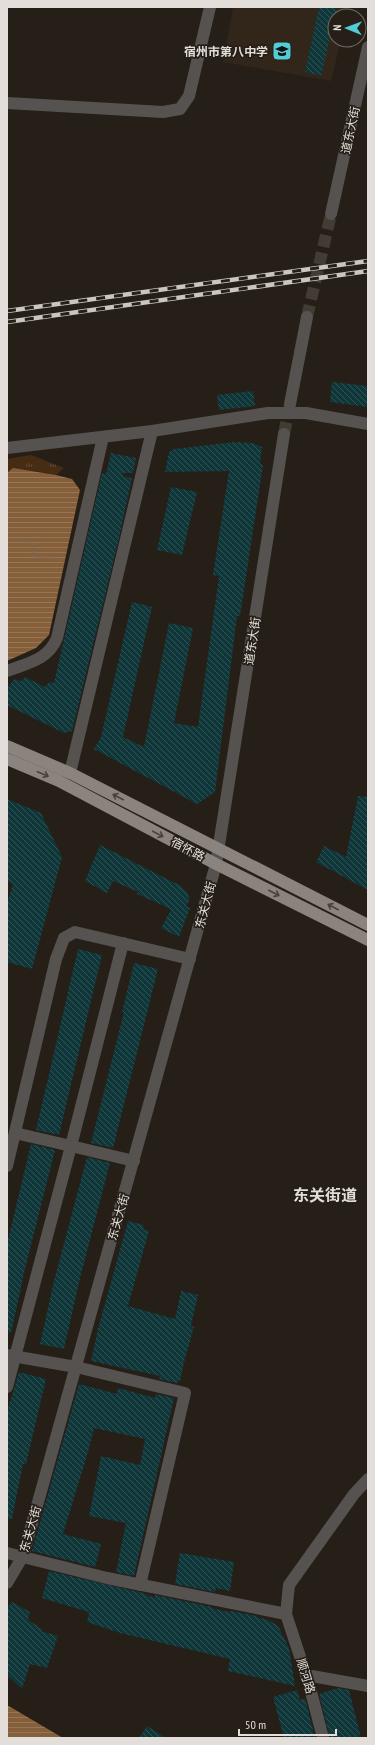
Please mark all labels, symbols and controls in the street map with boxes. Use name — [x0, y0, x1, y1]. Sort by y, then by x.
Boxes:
north arrow — [327, 8, 367, 48]
text: N — [330, 25, 344, 31]
school or university icon: 宿州市第八中学 — [271, 40, 293, 62]
place label: 宿州市第八中学 — [184, 44, 268, 59]
street label: 道东大街 — [338, 105, 362, 155]
street label: 道东大街 — [241, 616, 263, 666]
one-way arrow — [37, 771, 49, 778]
one-way arrow — [112, 793, 124, 800]
one-way arrow — [152, 830, 164, 838]
street label: 宿怀路 — [169, 834, 207, 864]
street label: 东关大街 — [192, 880, 218, 930]
one-way arrow — [268, 890, 280, 897]
one-way arrow — [328, 903, 340, 910]
district label: 东关街道 — [293, 1185, 357, 1205]
street label: 东关大街 — [104, 1192, 132, 1242]
street label: 东关大街 — [16, 1504, 44, 1554]
street label: 顺河路 — [294, 1657, 318, 1695]
scale bar — [239, 1711, 336, 1737]
text: 50 m — [245, 1717, 266, 1732]

